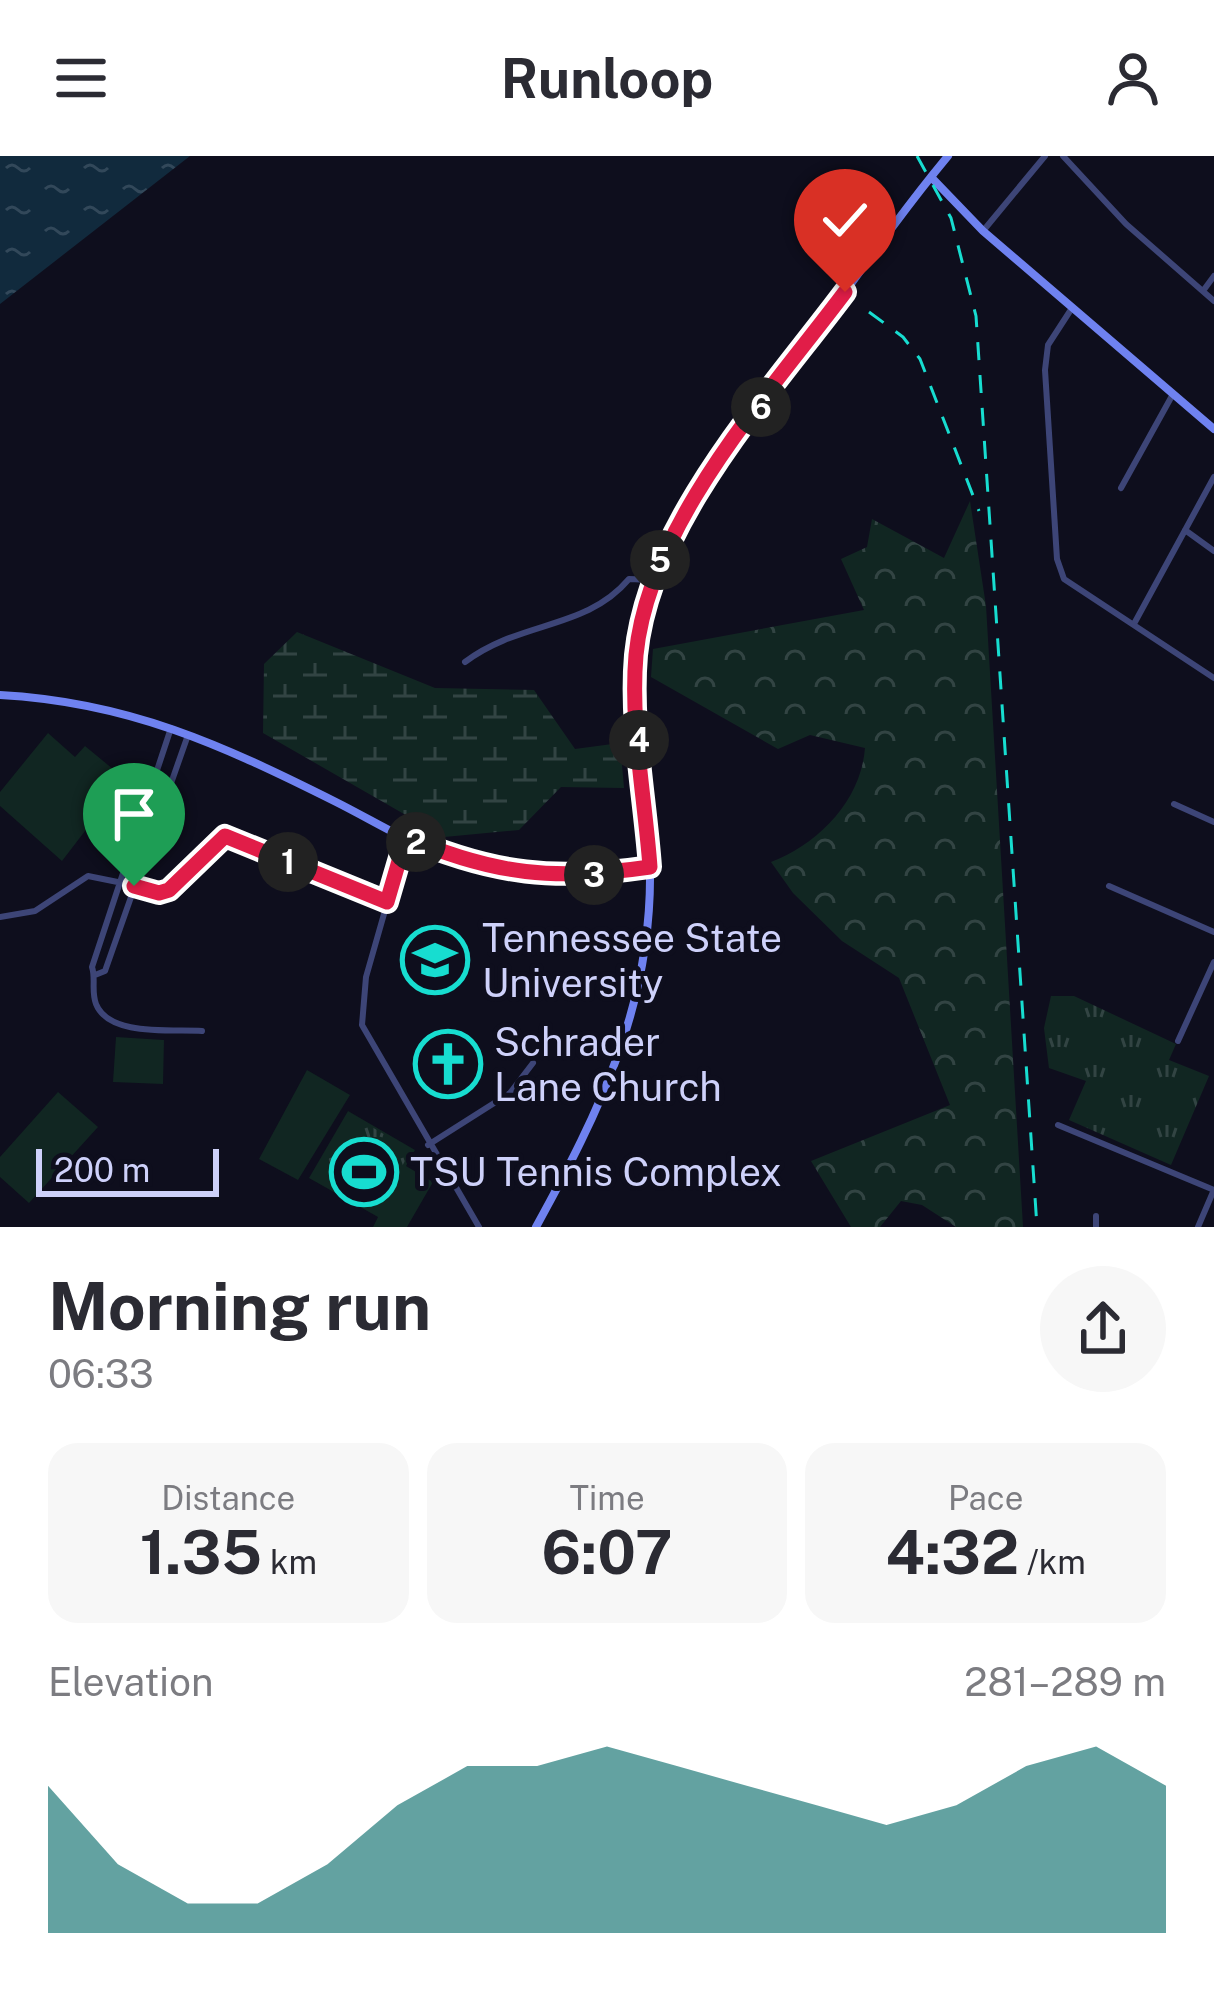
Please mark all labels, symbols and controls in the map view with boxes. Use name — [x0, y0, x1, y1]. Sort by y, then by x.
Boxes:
icon: menu — [48, 45, 114, 111]
icon: person — [1100, 45, 1166, 111]
text: Runloop — [501, 47, 713, 110]
pin — [794, 169, 896, 292]
icon: check — [812, 187, 878, 253]
pin: 6 — [731, 377, 791, 437]
text: 6 — [750, 388, 772, 426]
pin: 5 — [630, 530, 690, 590]
text: 5 — [649, 541, 671, 579]
pin: 4 — [609, 710, 669, 770]
text: 4 — [628, 721, 650, 759]
pin — [83, 763, 185, 886]
icon: arrive — [101, 781, 167, 847]
pin: 2 — [386, 812, 446, 872]
text: 2 — [406, 823, 426, 861]
pin: 1 — [258, 832, 318, 892]
text: 1 — [281, 843, 295, 881]
pin: 3 — [564, 845, 624, 905]
text: 3 — [583, 856, 605, 894]
place label: Tennessee State University — [482, 915, 782, 1006]
school or university icon: Tennessee State University — [400, 925, 470, 995]
place label: Schrader Lane Church — [494, 1019, 722, 1110]
church icon: Schrader Lane Church — [413, 1029, 483, 1099]
sports icon: TSU Tennis Complex — [329, 1137, 399, 1207]
scale bar — [36, 1143, 219, 1196]
place label: TSU Tennis Complex — [410, 1149, 782, 1195]
text: 200 m — [54, 1151, 150, 1189]
button: share — [1040, 1266, 1166, 1392]
text: Morning run — [48, 1267, 431, 1345]
text: 06:33 — [48, 1351, 154, 1397]
text: Distance — [161, 1479, 295, 1517]
text: Time — [569, 1479, 645, 1517]
text: Pace — [948, 1479, 1023, 1517]
text: 1.35 — [140, 1517, 262, 1588]
text: 6:07 — [541, 1517, 673, 1588]
text: 4:32 — [886, 1517, 1019, 1588]
text: km — [262, 1543, 317, 1581]
text: /km — [1019, 1543, 1086, 1581]
text: Elevation — [48, 1659, 214, 1705]
text: 281–289 m — [964, 1659, 1166, 1705]

